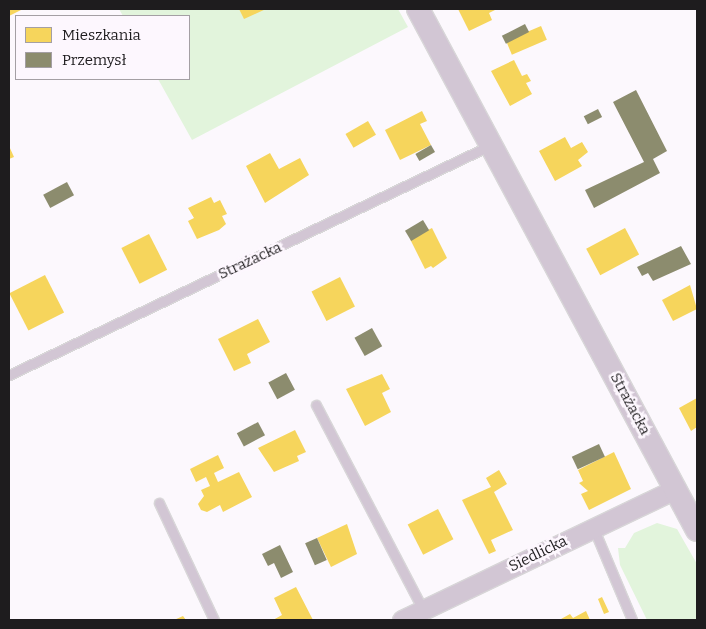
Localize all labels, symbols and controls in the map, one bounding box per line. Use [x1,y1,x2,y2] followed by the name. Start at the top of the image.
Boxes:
[15,15,190,80] legend
[62,26,141,44] text: Mieszkania
[62,51,126,69] text: Przemysł
[216,239,284,283] street label: Strażacka
[606,370,654,438] street label: Strażacka
[506,532,570,576] street label: Siedlicka

